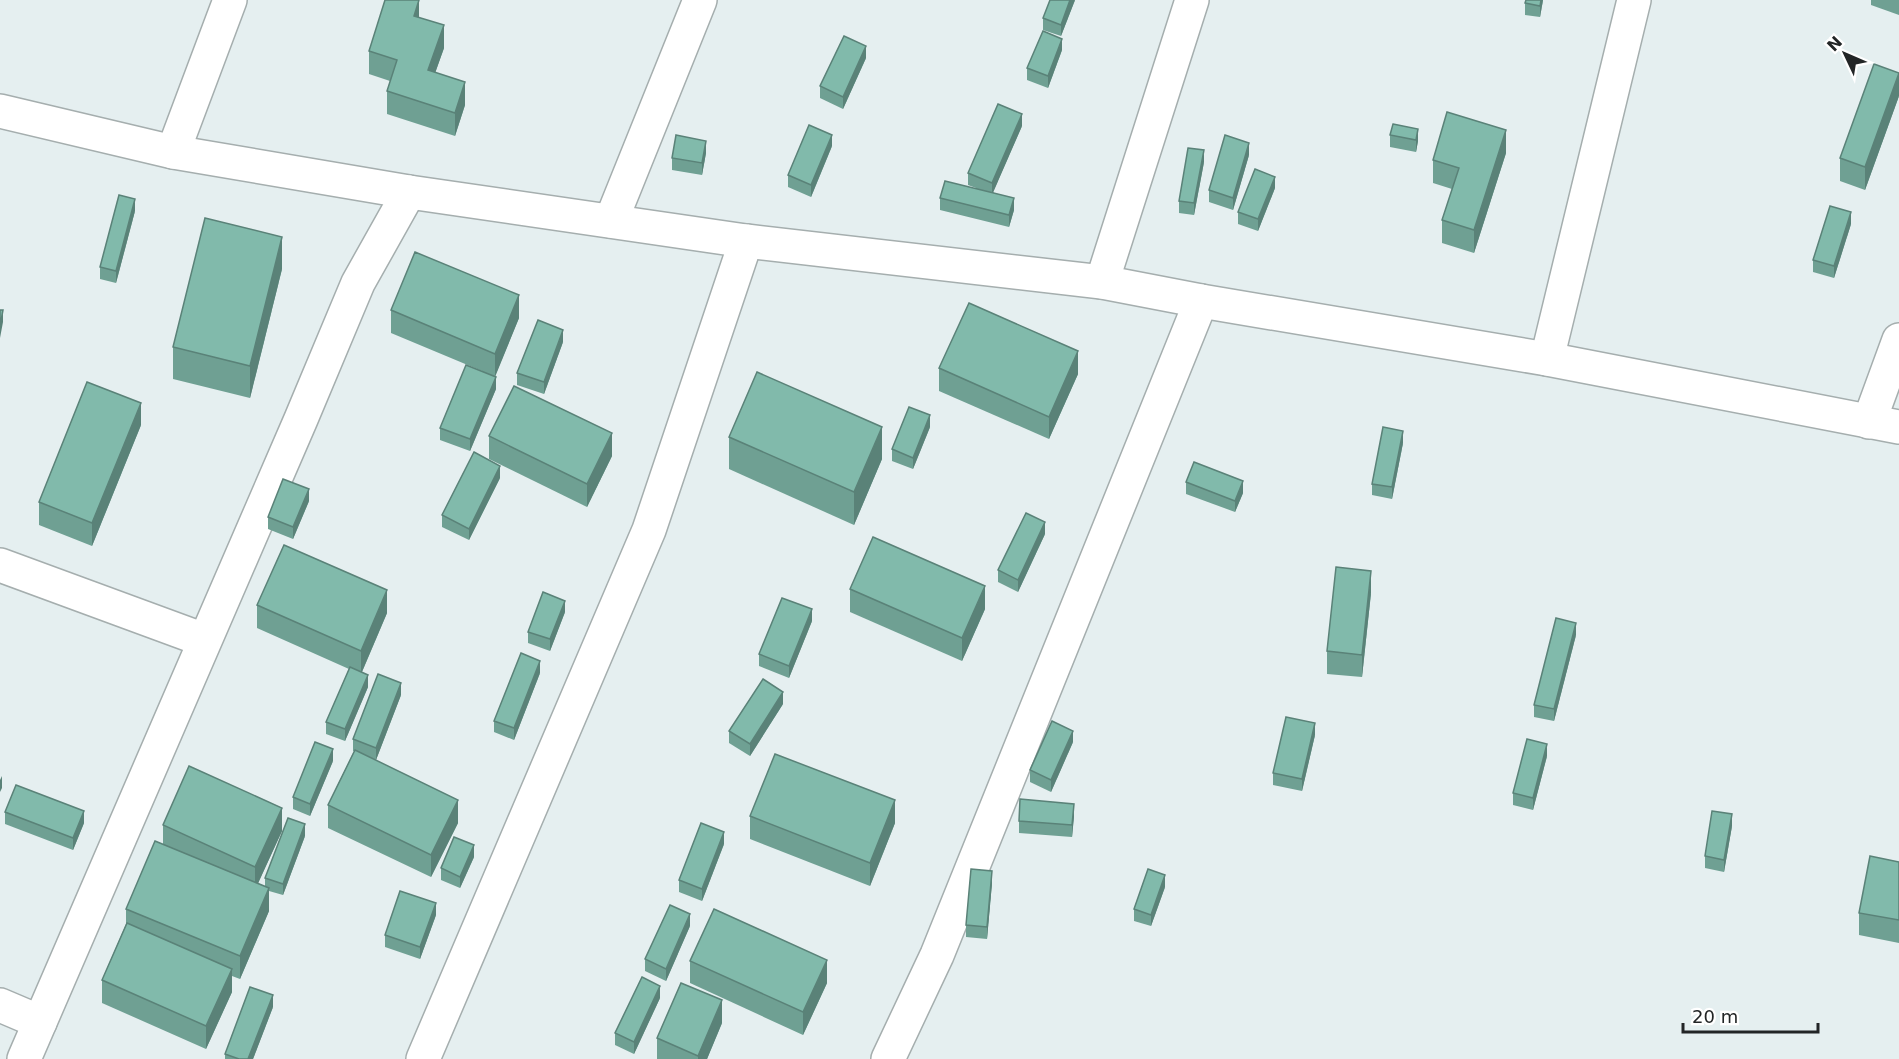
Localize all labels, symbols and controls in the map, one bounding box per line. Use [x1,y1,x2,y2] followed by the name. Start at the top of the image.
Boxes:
[1815,24,1875,84] north arrow
[1823,33,1846,55] text: N
[1683,996,1818,1034] scale bar
[1692,1006,1738,1027] text: 20 m

